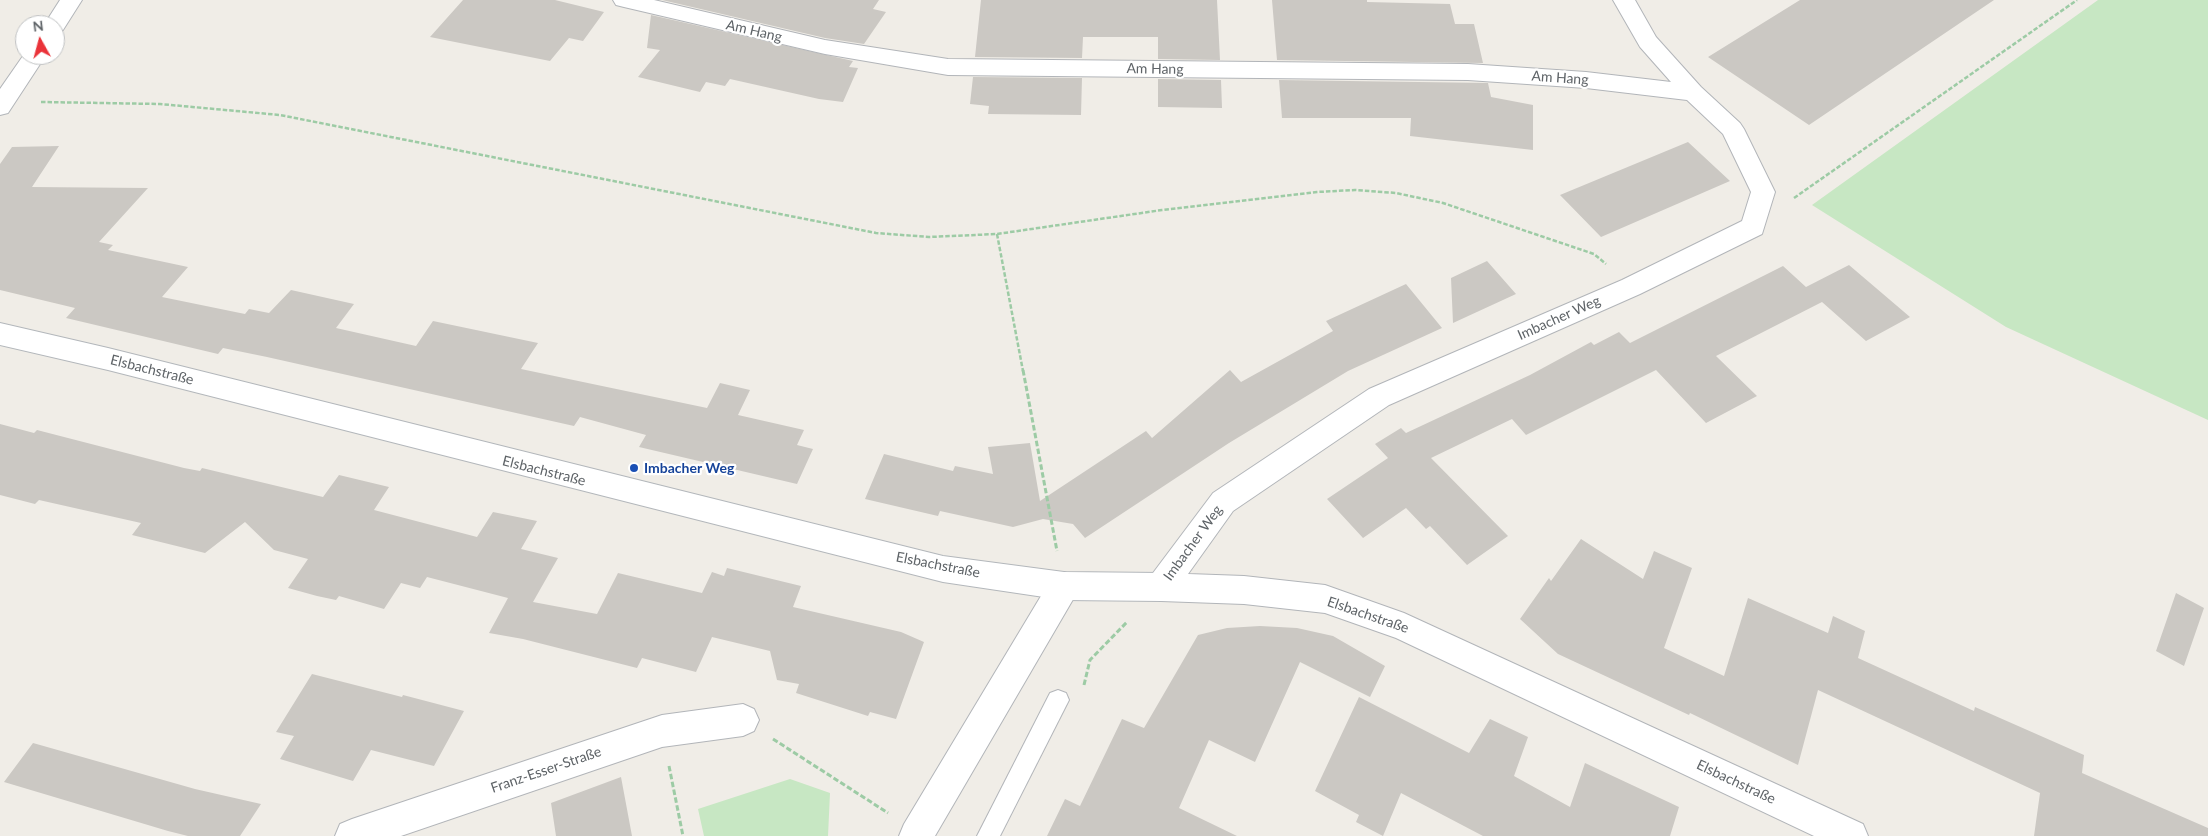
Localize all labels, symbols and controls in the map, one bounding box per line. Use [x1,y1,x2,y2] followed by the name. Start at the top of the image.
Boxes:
[15,15,65,65] north arrow
[724,16,784,46] street label: Am Hang
[32,17,45,35] text: N
[1126,60,1184,78] street label: Am Hang
[1531,68,1589,88] street label: Am Hang
[1515,292,1603,344] street label: Imbacher Weg
[109,352,195,388] street label: Elsbachstraße
[501,453,587,489] street label: Elsbachstraße
[644,460,734,476] place label: Imbacher Weg
[628,462,640,474] marker: Imbacher Weg
[1160,502,1226,584] street label: Imbacher Weg
[895,549,981,581] street label: Elsbachstraße
[1325,593,1411,637] street label: Elsbachstraße
[489,743,603,797] street label: Franz-Esser-Straße
[1694,756,1778,808] street label: Elsbachstraße

